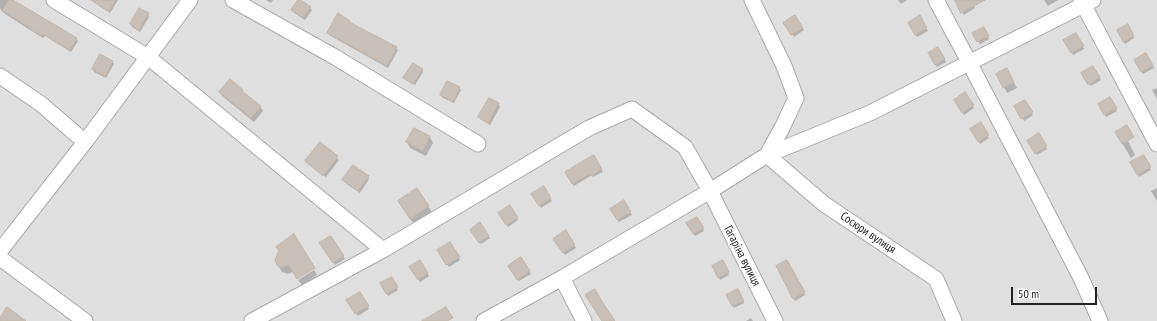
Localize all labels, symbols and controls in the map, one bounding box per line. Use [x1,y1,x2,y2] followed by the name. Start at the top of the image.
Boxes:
[837,209,899,257] street label: Сосюри вулиця
[721,223,763,289] street label: Гагаріна вулиця
[1013,279,1099,305] scale bar
[1018,286,1039,301] text: 50 m

